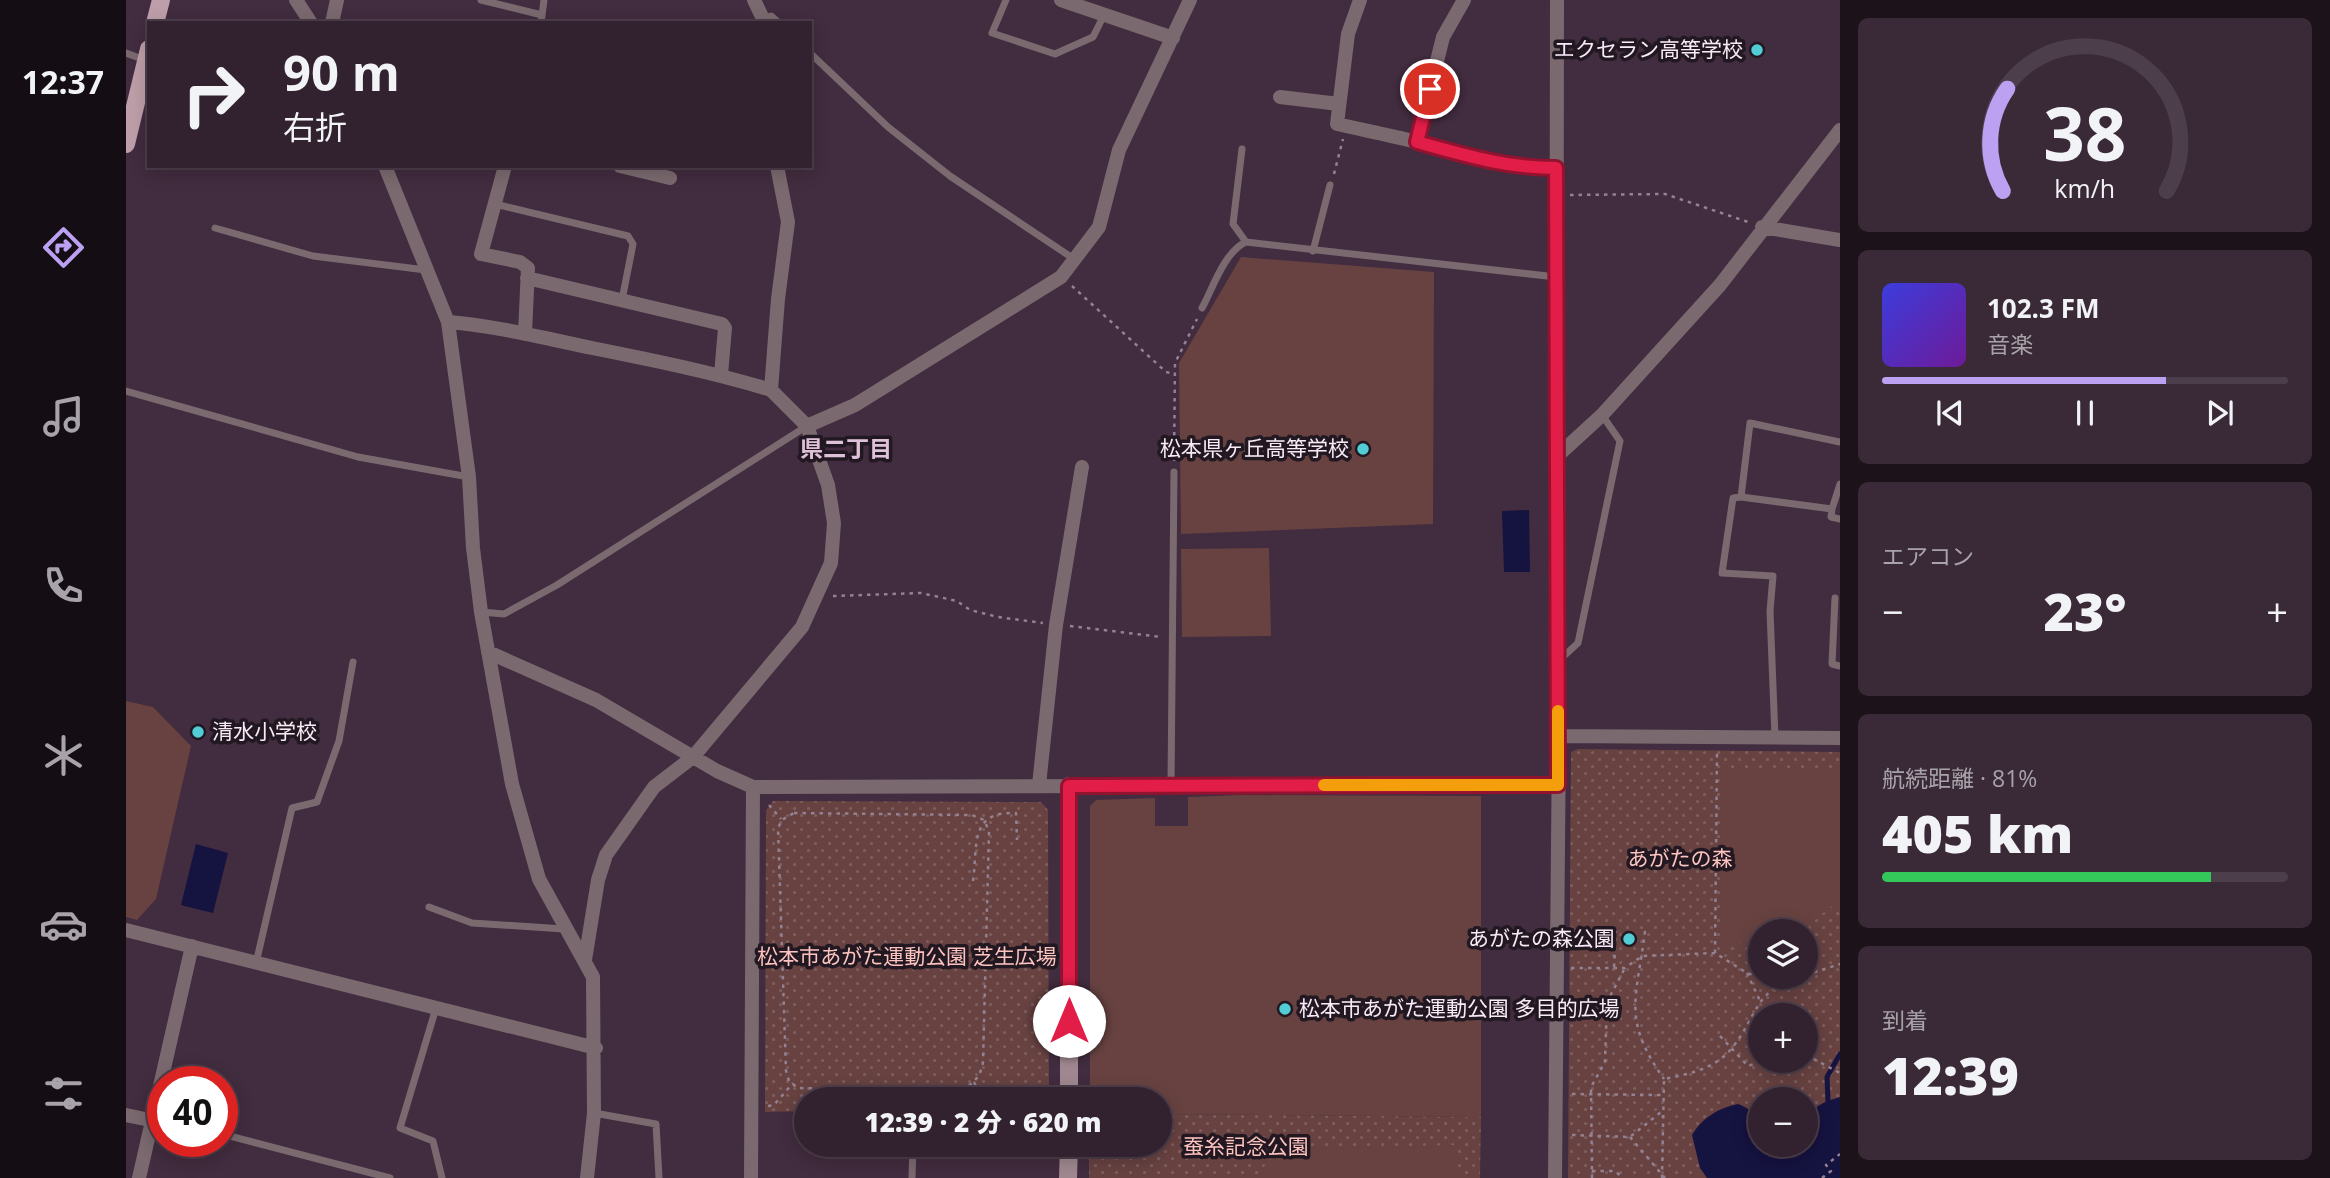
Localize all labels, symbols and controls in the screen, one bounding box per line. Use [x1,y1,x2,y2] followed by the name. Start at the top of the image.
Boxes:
[1554,35,1743,63] place label: エクセラン高等学校
[283,39,400,105] text: 90 m
[1749,42,1765,58] marker: エクセラン高等学校
[168,49,259,140] icon: right
[1400,59,1460,119] pin
[22,60,104,103] text: 12:37
[1411,70,1449,108] icon: arrive
[2043,83,2127,182] text: 38
[283,105,347,148] text: 右折
[2055,171,2115,205] text: km/h
[39,223,88,272] icon: directions
[1987,290,2099,326] text: 102.3 FM
[1987,328,2033,360] text: 音楽
[39,392,88,441] icon: music
[1931,394,1969,432] icon: previous
[2066,394,2104,432] icon: pause
[2201,394,2239,432] icon: next
[800,432,892,464] district label: 県二丁目
[1160,434,1349,462] place label: 松本県ヶ丘高等学校
[1355,441,1371,457] marker: 松本県ヶ丘高等学校
[1882,540,1974,572] text: エアコン
[39,561,88,610] icon: phone
[2044,575,2126,646] text: 23°
[1882,585,1904,637] text: −
[2266,585,2288,637] text: +
[212,717,317,745] place label: 清水小学校
[190,724,206,740] marker: 清水小学校
[39,731,88,780] icon: climate
[1882,762,2037,794] text: 航続距離 · 81%
[1882,797,2073,868] text: 405 km
[1628,844,1733,872] park label: あがたの森
[39,900,88,949] icon: car
[1748,919,1818,1157] map controls
[1748,919,1818,989] button: layers
[1468,924,1615,952] place label: あがたの森公園
[1621,931,1637,947] marker: あがたの森公園
[757,942,1057,970] park label: 松本市あがた運動公園 芝生広場
[1032,984,1106,1058] position arrow
[1299,994,1619,1022] place label: 松本市あがた運動公園 多目的広場
[1277,1001,1293,1017] marker: 松本市あがた運動公園 多目的広場
[1748,1003,1818,1073] button: +
[1882,1004,1928,1036] text: 到着
[1882,1039,2019,1110] text: 12:39
[147,1066,238,1157] speed limit sign: 40
[39,1069,88,1118] icon: filters
[1748,1087,1818,1157] button: −
[865,1104,1101,1140] text: 12:39 · 2 分 · 620 m
[1183,1132,1309,1160] park label: 蚕糸記念公園

